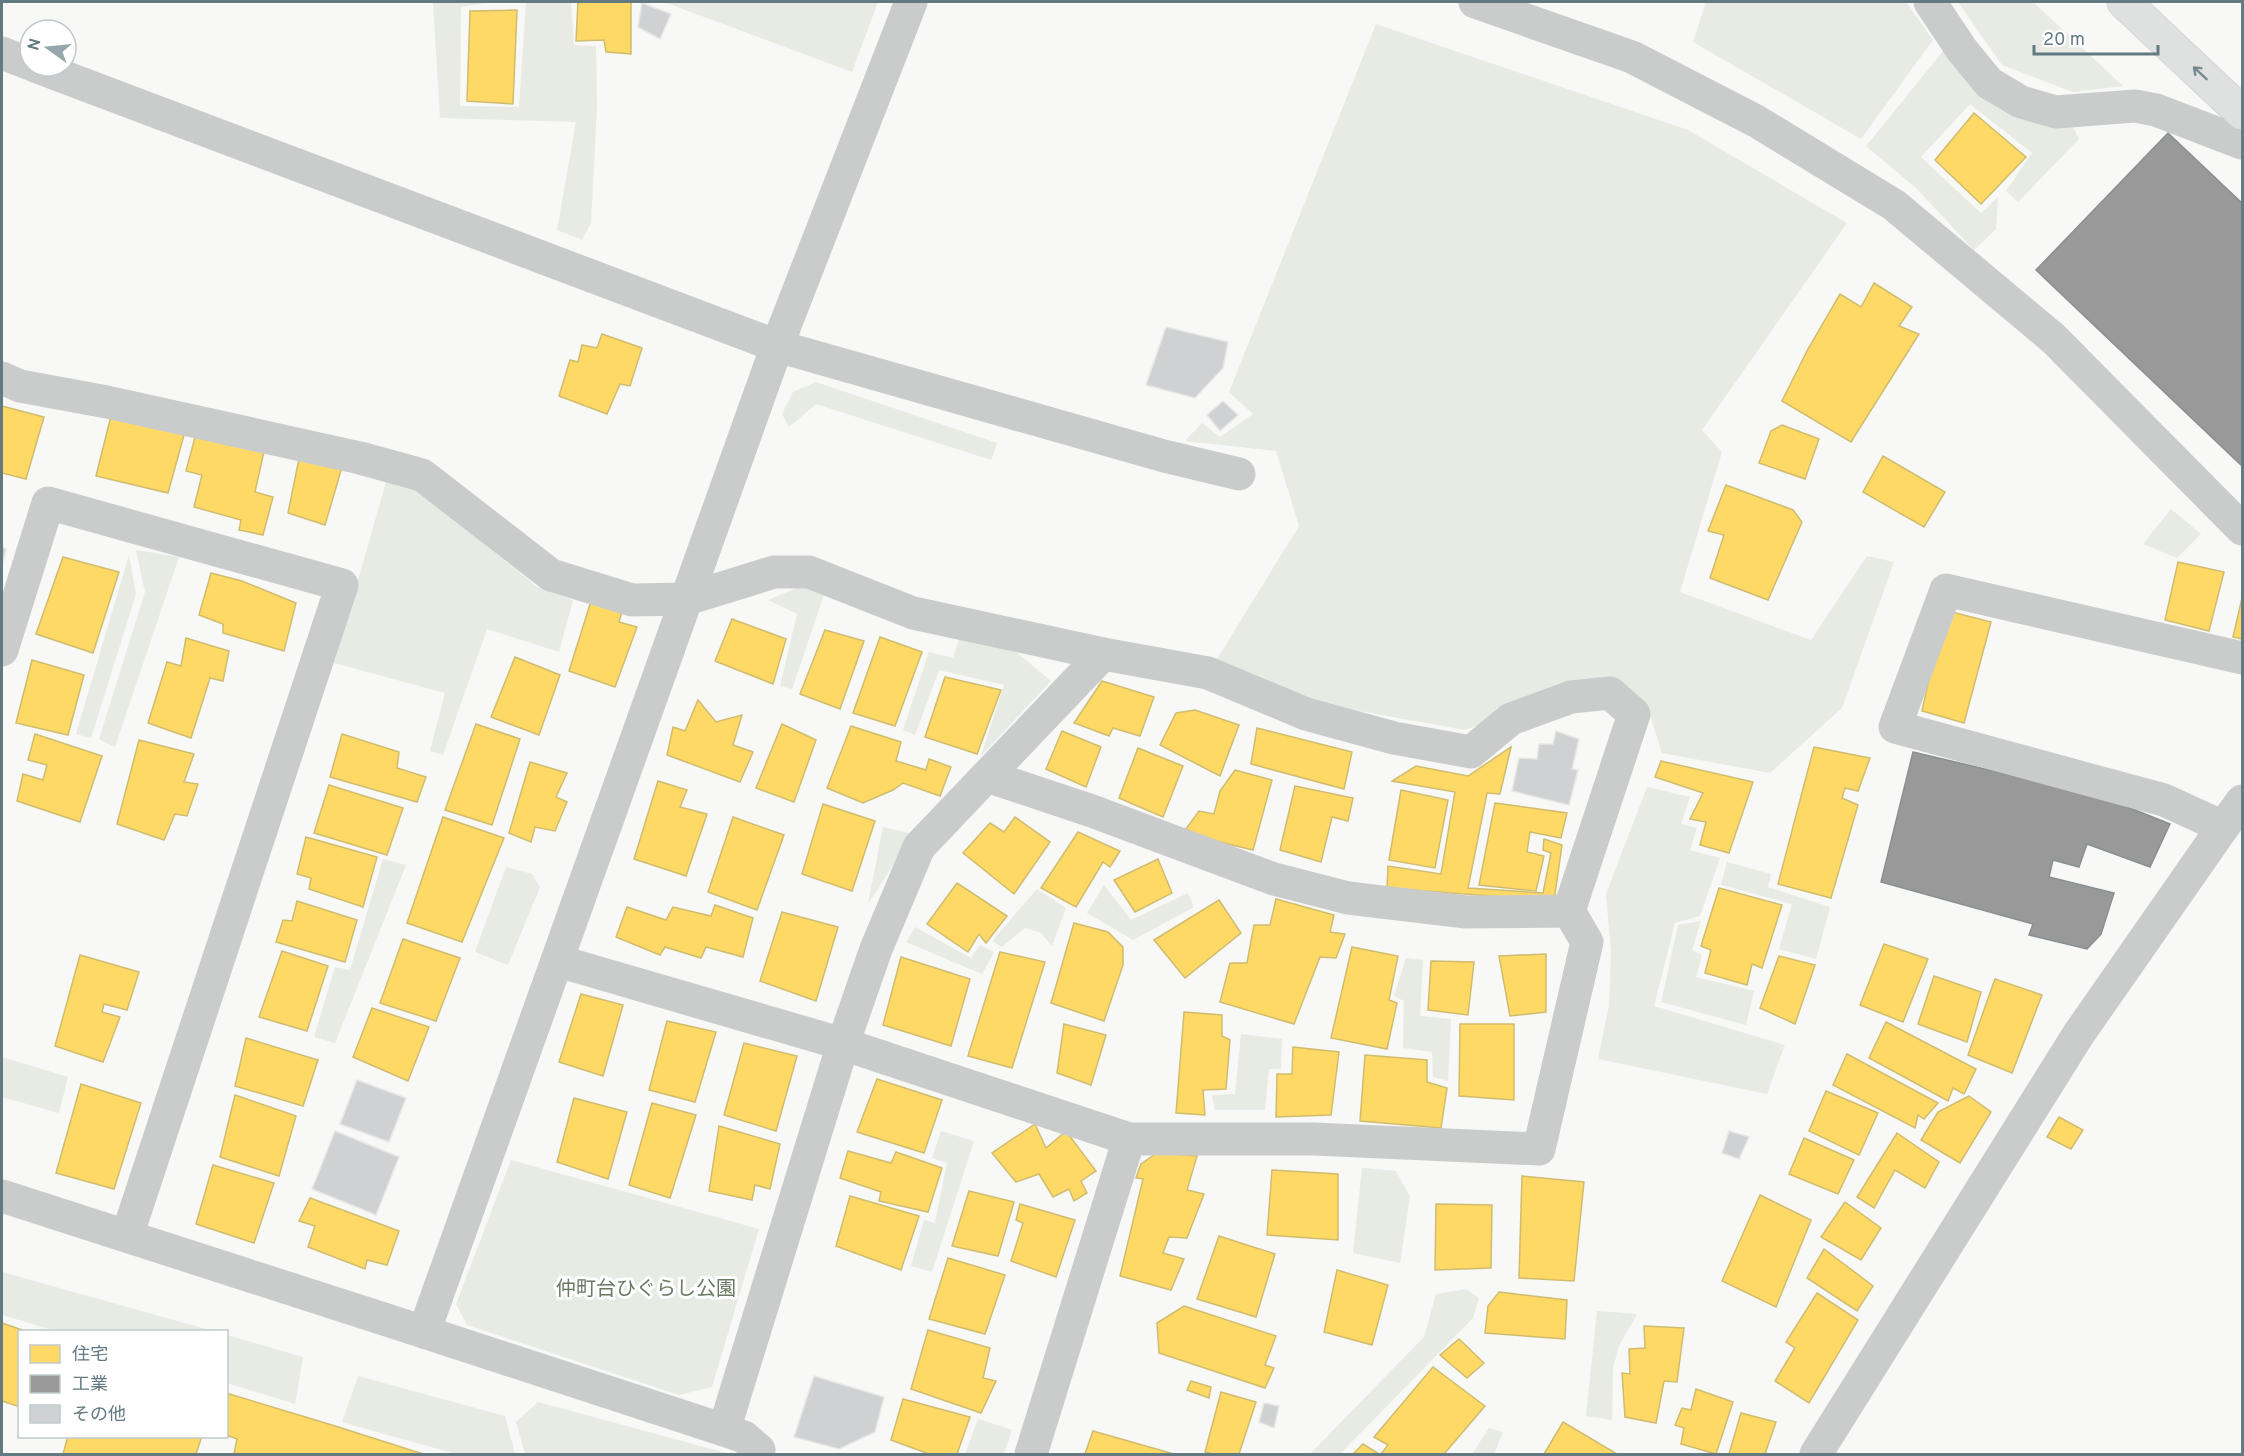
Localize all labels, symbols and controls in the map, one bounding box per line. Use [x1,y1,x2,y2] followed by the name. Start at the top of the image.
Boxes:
[18,18,78,78] north arrow
[2034,18,2158,56] scale bar
[2043,29,2085,52] text: 20 m
[24,36,47,53] text: N
[2193,66,2208,80] one-way arrow
[556,1277,736,1303] park label: 仲町台ひぐらし公園
[18,1330,228,1438] legend
[72,1344,108,1367] text: 住宅
[72,1374,108,1397] text: 工業
[72,1404,126,1427] text: その他

